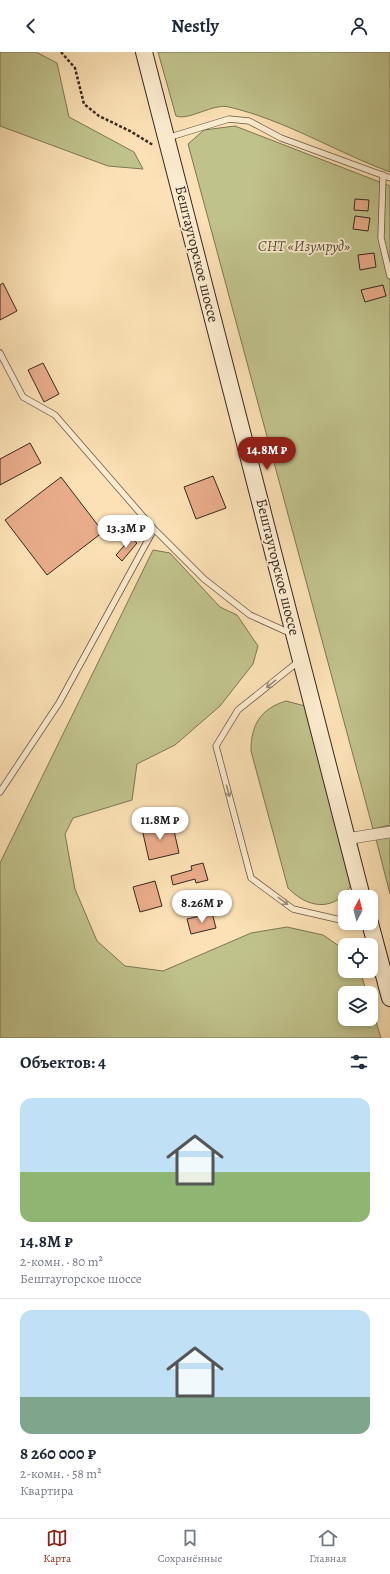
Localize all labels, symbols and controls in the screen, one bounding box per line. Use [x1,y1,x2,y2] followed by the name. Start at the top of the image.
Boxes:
[171,14,219,38] text: Nestly
[20,15,42,37] icon: back
[348,15,370,37] icon: person
[170,183,224,325] street label: Бештаугорское шоссе
[258,236,350,256] park label: СНТ «Изумруд»
[230,437,304,471] pin: 14.8M ₽
[247,441,287,458] text: 14.8M ₽
[251,496,305,638] street label: Бештаугорское шоссе
[89,515,163,549] pin: 13.3M ₽
[106,519,146,536] text: 13.3M ₽
[265,679,276,688] one-way arrow
[225,784,232,797] one-way arrow
[123,807,197,841] pin: 11.8M ₽
[141,811,179,828] text: 11.8M ₽
[165,890,239,924] pin: 8.26M ₽
[338,890,378,930] north arrow
[338,890,378,1026] map controls
[181,894,223,911] text: 8.26M ₽
[277,897,288,906] one-way arrow
[338,938,378,978] button: locate
[338,986,378,1026] button: layers
[20,1051,106,1074] text: Объектов: 4
[348,1051,370,1073] icon: filters
[159,1124,231,1196] icon: home
[20,1230,73,1253] text: 14.8M ₽
[20,1253,103,1270] text: 2-комн. · 80 m²
[20,1270,142,1287] text: Бештаугорское шоссе
[159,1336,231,1408] icon: home
[20,1442,96,1465] text: 8 260 000 ₽
[20,1465,101,1482] text: 2-комн. · 58 m²
[20,1482,74,1499] text: Квартира
[43,1527,71,1566] tab: Карта
[158,1527,223,1566] tab: Сохранённые
[309,1527,347,1566] tab: Главная

